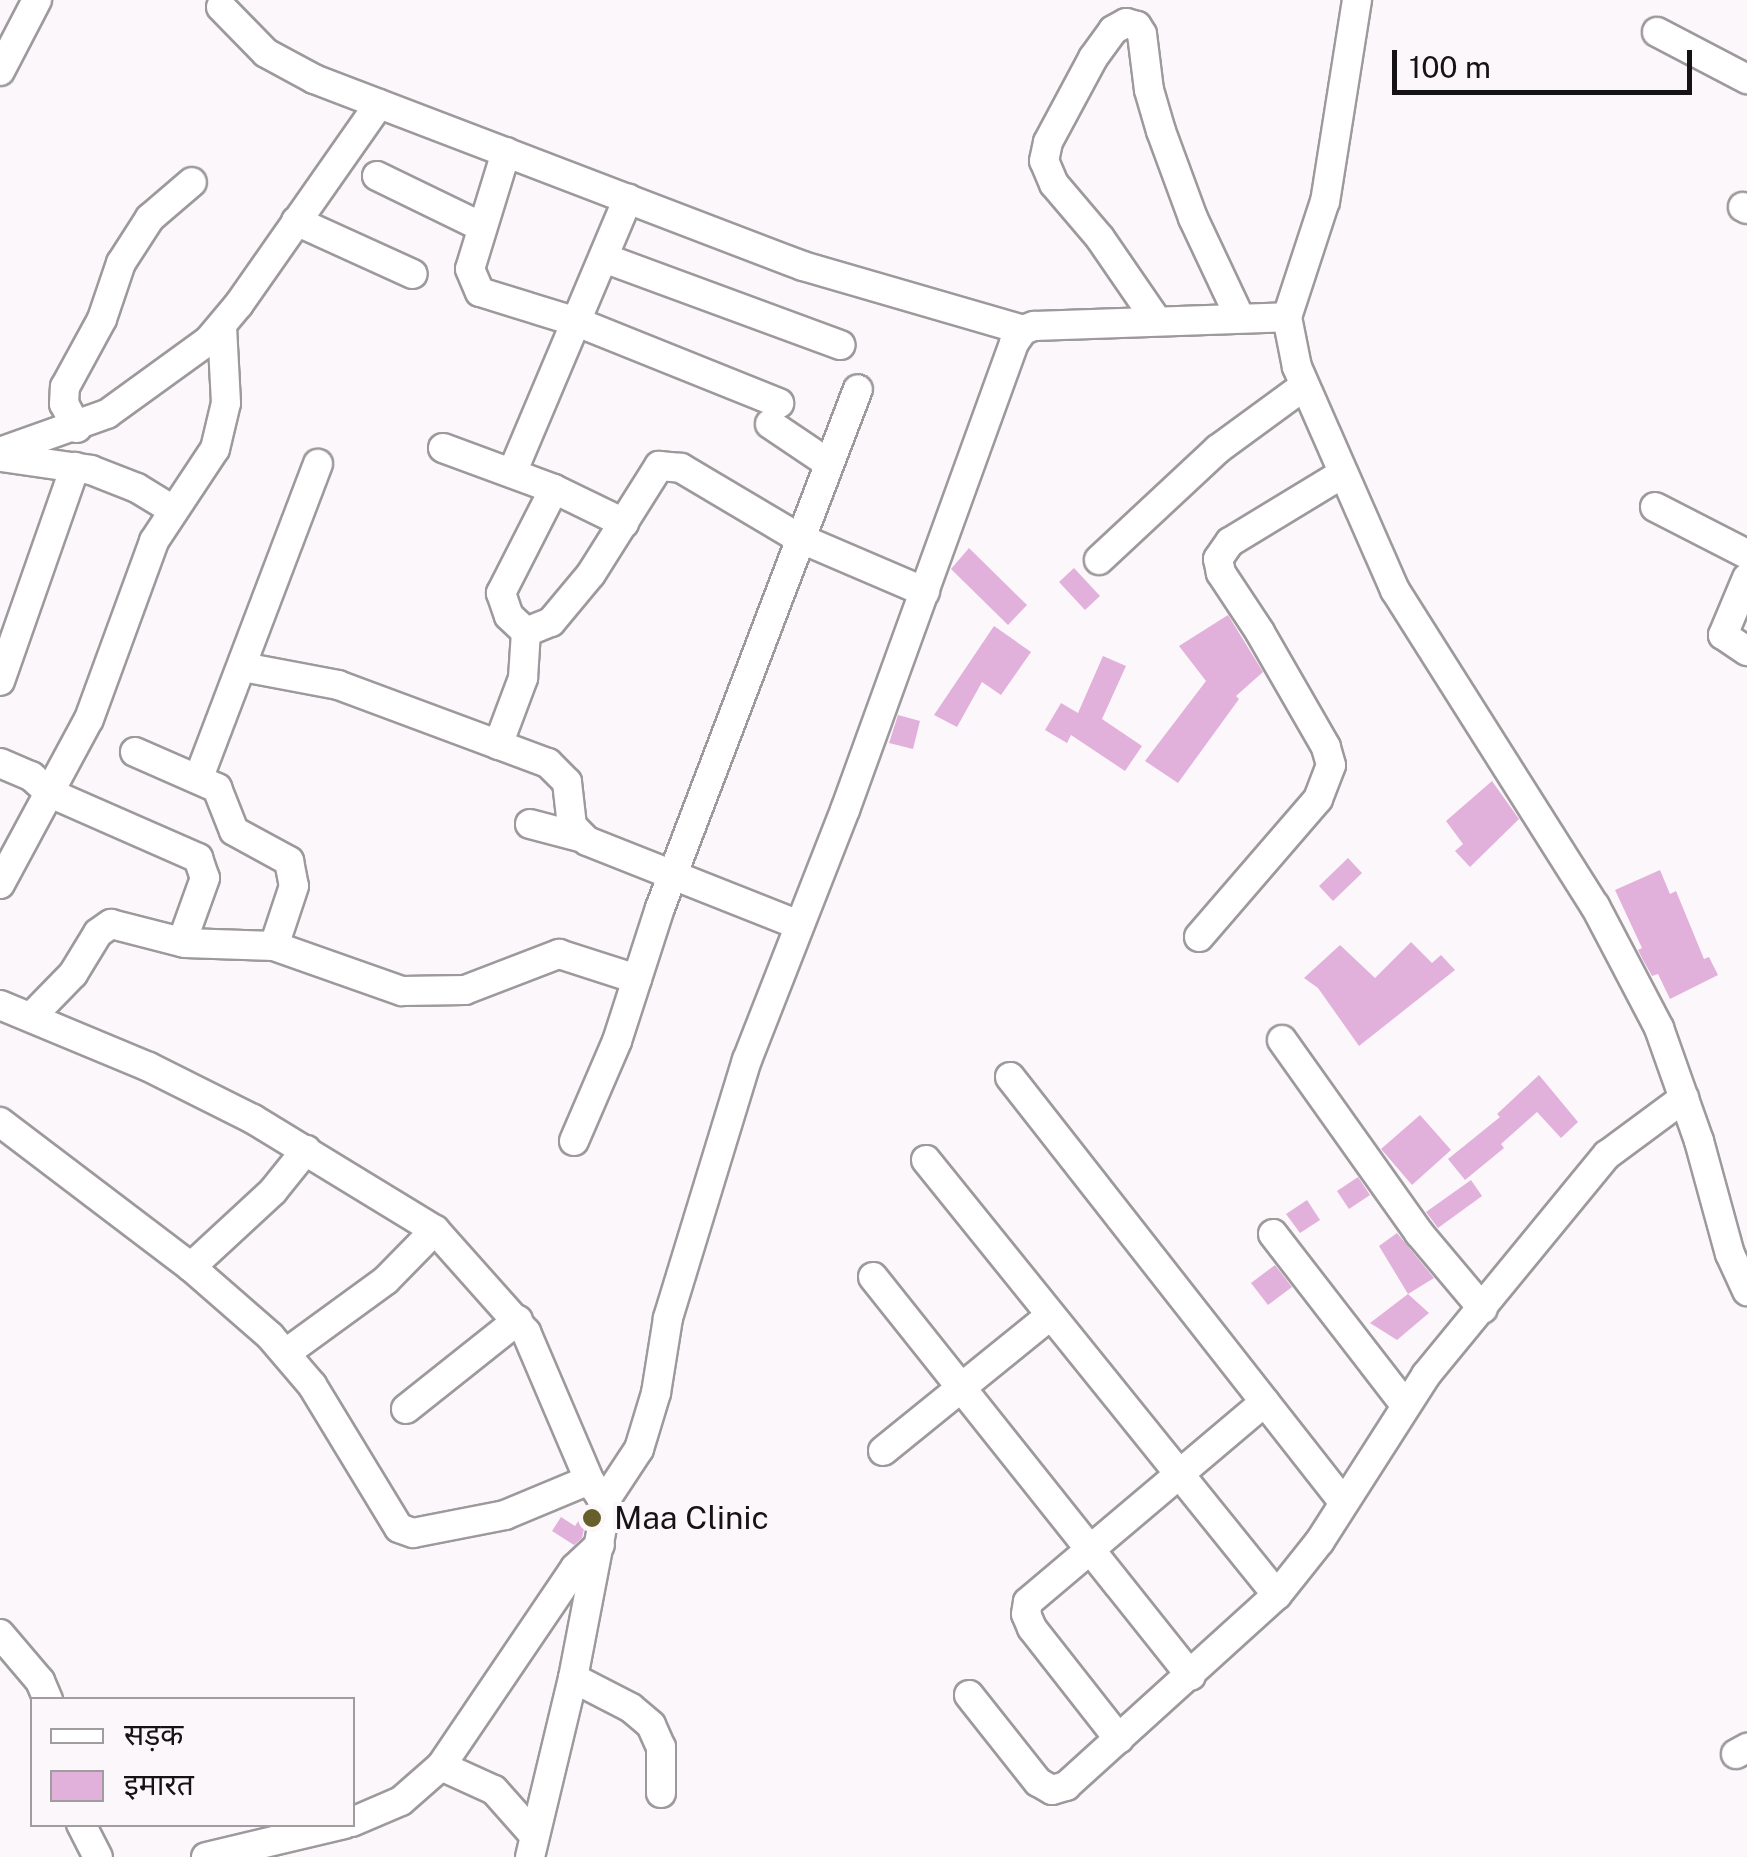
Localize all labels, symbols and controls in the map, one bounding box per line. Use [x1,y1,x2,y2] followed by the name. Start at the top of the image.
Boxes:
[1397,30,1697,92] scale bar
[1409,49,1491,85] text: 100 m
[614,1499,769,1537] place label: Maa Clinic
[579,1505,605,1531] marker: Maa Clinic
[30,1697,355,1827] legend
[124,1716,183,1752] text: सड़क
[124,1766,194,1802] text: इमारत

